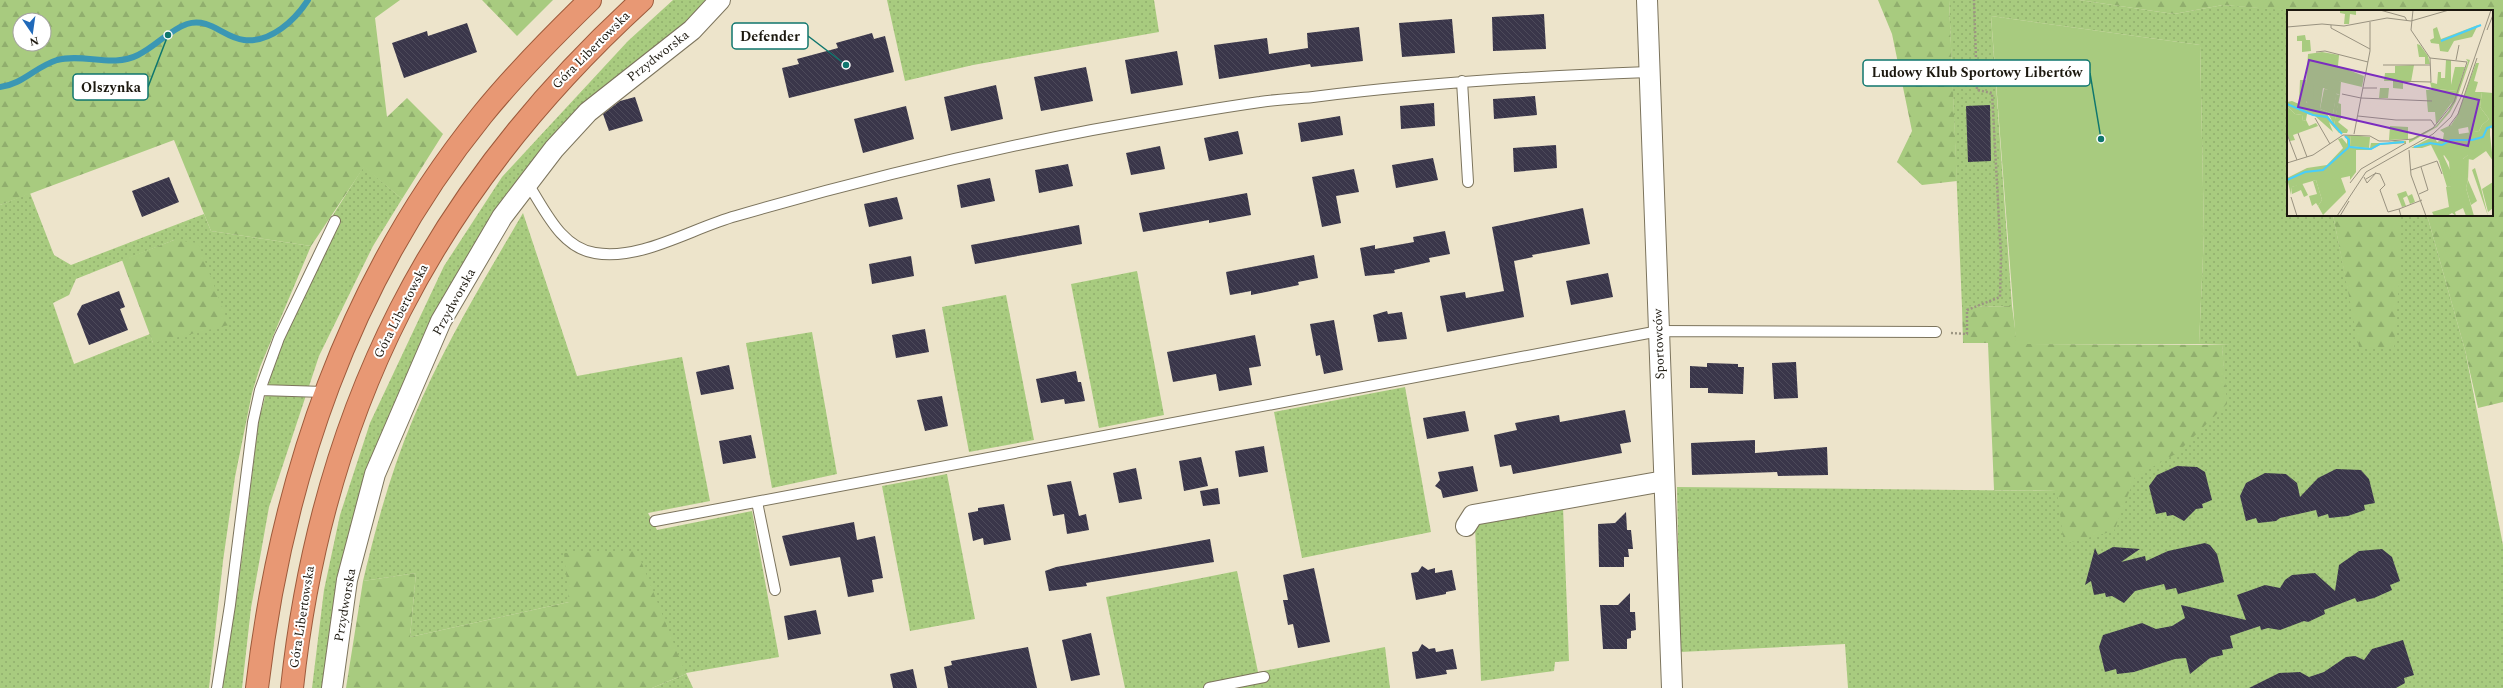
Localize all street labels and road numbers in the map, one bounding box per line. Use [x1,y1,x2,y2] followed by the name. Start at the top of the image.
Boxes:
[547,6,635,94] street label: Góra Libertowska
[623,25,694,87] street label: Przydworska
[369,260,434,362] street label: Góra Libertowska
[427,264,481,339] street label: Przydworska
[1648,307,1670,380] street label: Sportowców
[284,564,320,670] street label: Góra Libertowska
[329,566,361,643] street label: Przydworska

